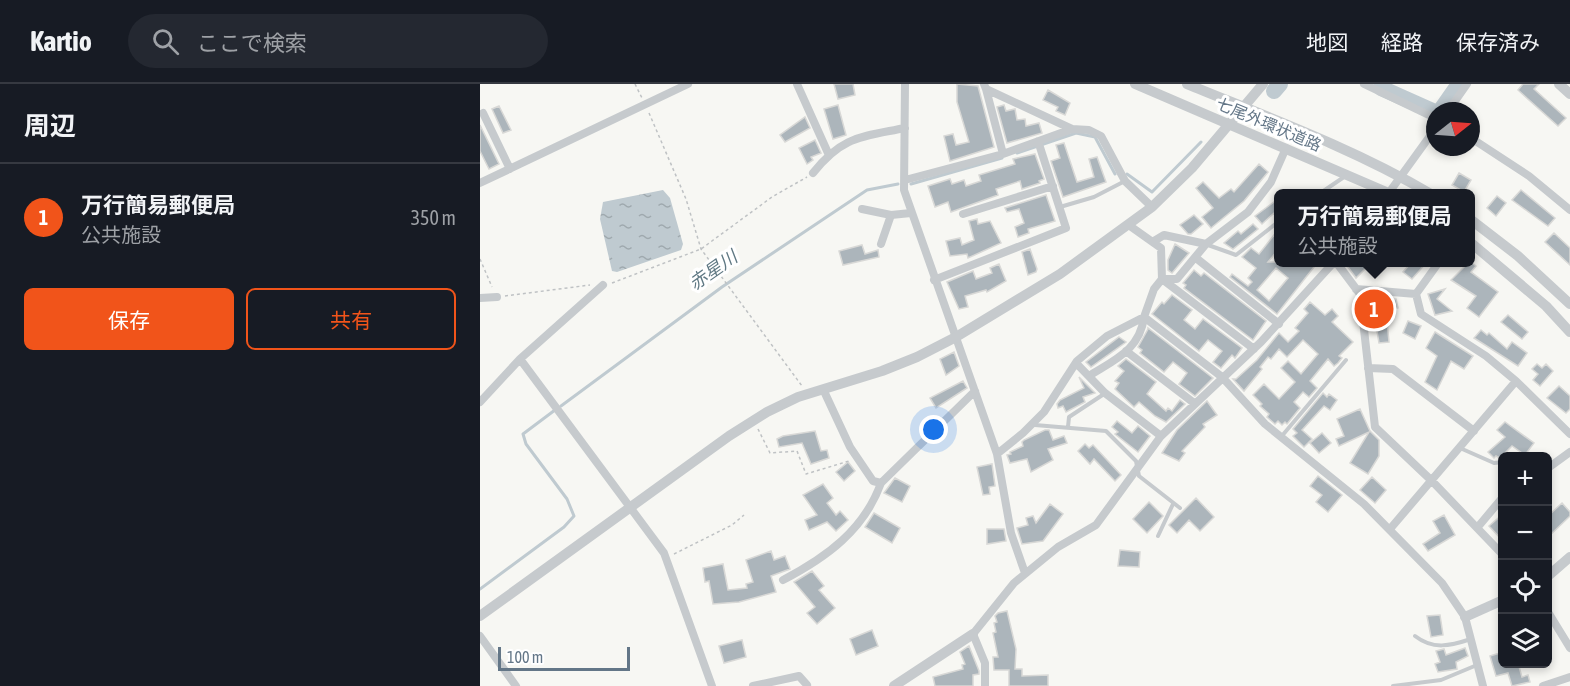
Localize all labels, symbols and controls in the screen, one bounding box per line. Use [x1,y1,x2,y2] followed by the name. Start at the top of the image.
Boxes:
[128,14,548,68] search box
[30,25,92,57] text: Kartio
[149,25,182,58] icon: search
[197,30,307,56] text: ここで検索
[1306,30,1348,54] text: 地図
[1381,30,1423,54] text: 経路
[1456,30,1540,54] text: 保存済み
[1214,94,1324,154] street label: 七尾外環状道路
[1426,102,1480,156] north arrow
[24,111,76,141] text: 周辺
[1274,189,1475,267] popup
[81,192,235,218] text: 万行簡易郵便局
[1297,203,1452,229] text: 万行簡易郵便局
[39,206,48,229] text: 1
[411,206,456,229] text: 350 m
[81,223,161,246] text: 公共施設
[1297,234,1377,257] text: 公共施設
[685,245,743,294] water label: 赤星川
[1354,286,1394,332] pin: 1
[24,288,234,350] button: 保存
[246,288,456,350] button: 共有
[919,415,948,444] your location
[1498,452,1552,668] map controls
[1498,452,1552,506] button: +
[1498,506,1552,560] button: −
[1498,560,1552,614] button: locate
[1498,614,1552,668] button: layers
[498,644,630,672] scale bar
[507,648,543,666] text: 100 m

